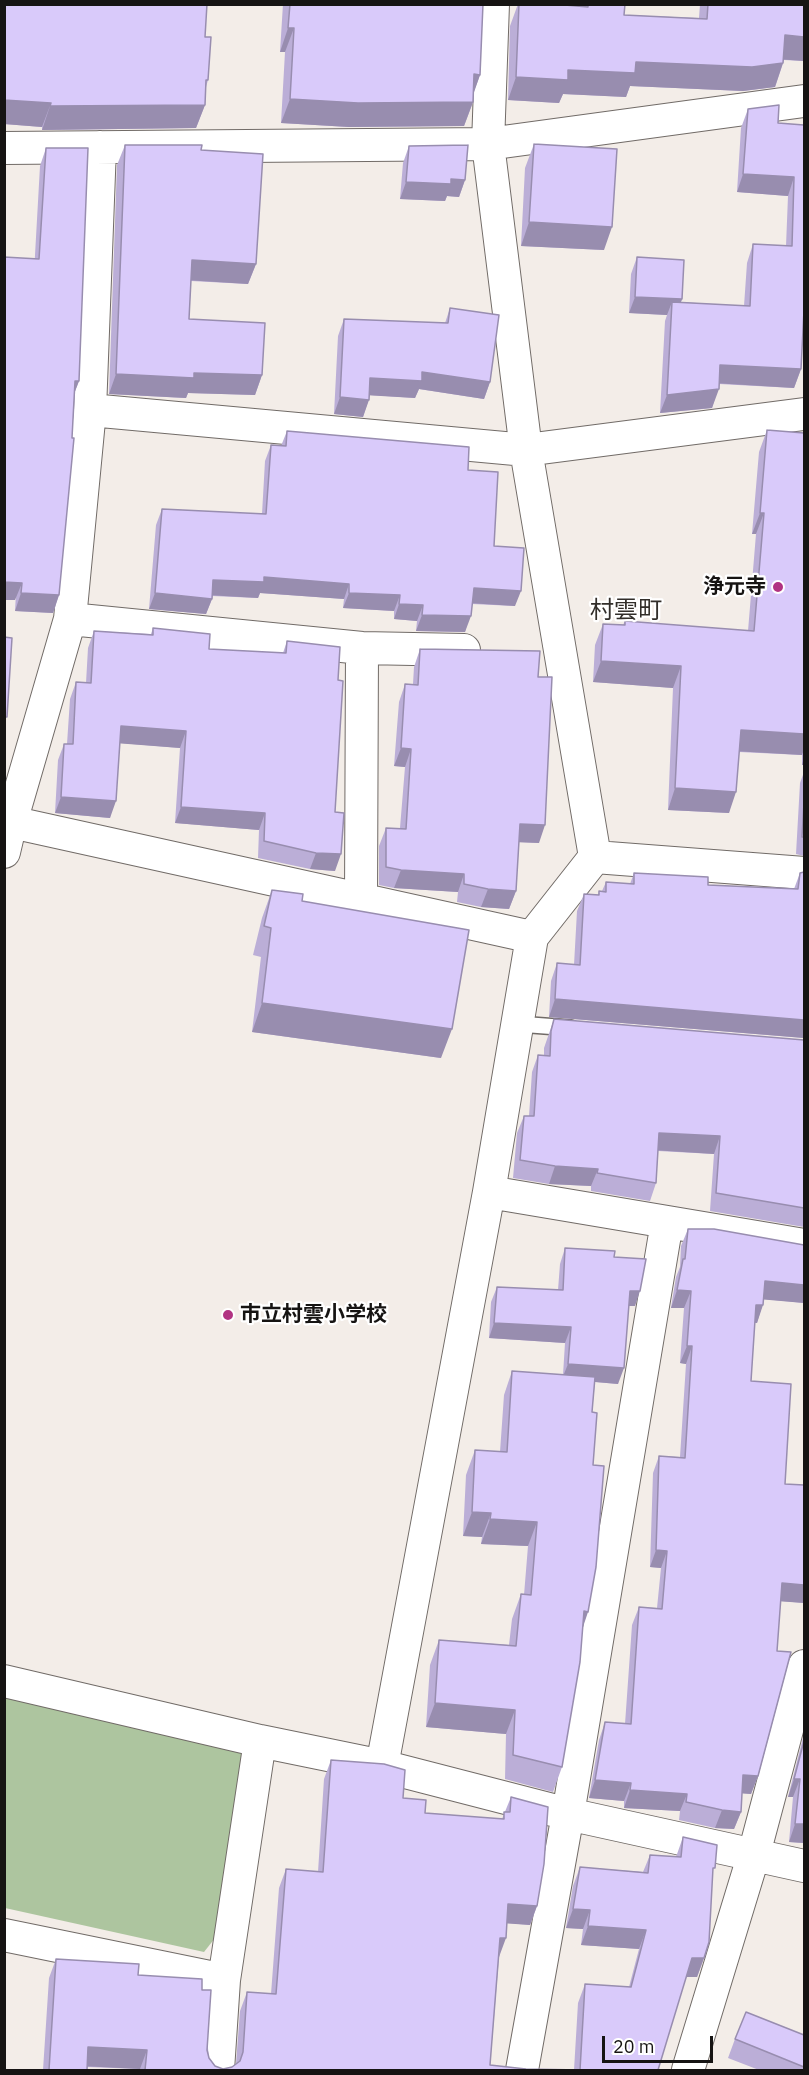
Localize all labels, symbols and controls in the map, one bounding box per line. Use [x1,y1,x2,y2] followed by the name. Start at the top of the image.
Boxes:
[703,574,766,600] place label: 浄元寺
[771,580,785,594] marker: 浄元寺
[590,597,662,625] district label: 村雲町
[240,1302,387,1328] place label: 市立村雲小学校
[221,1308,235,1322] marker: 市立村雲小学校
[605,2024,716,2062] scale bar
[613,2035,655,2058] text: 20 m

